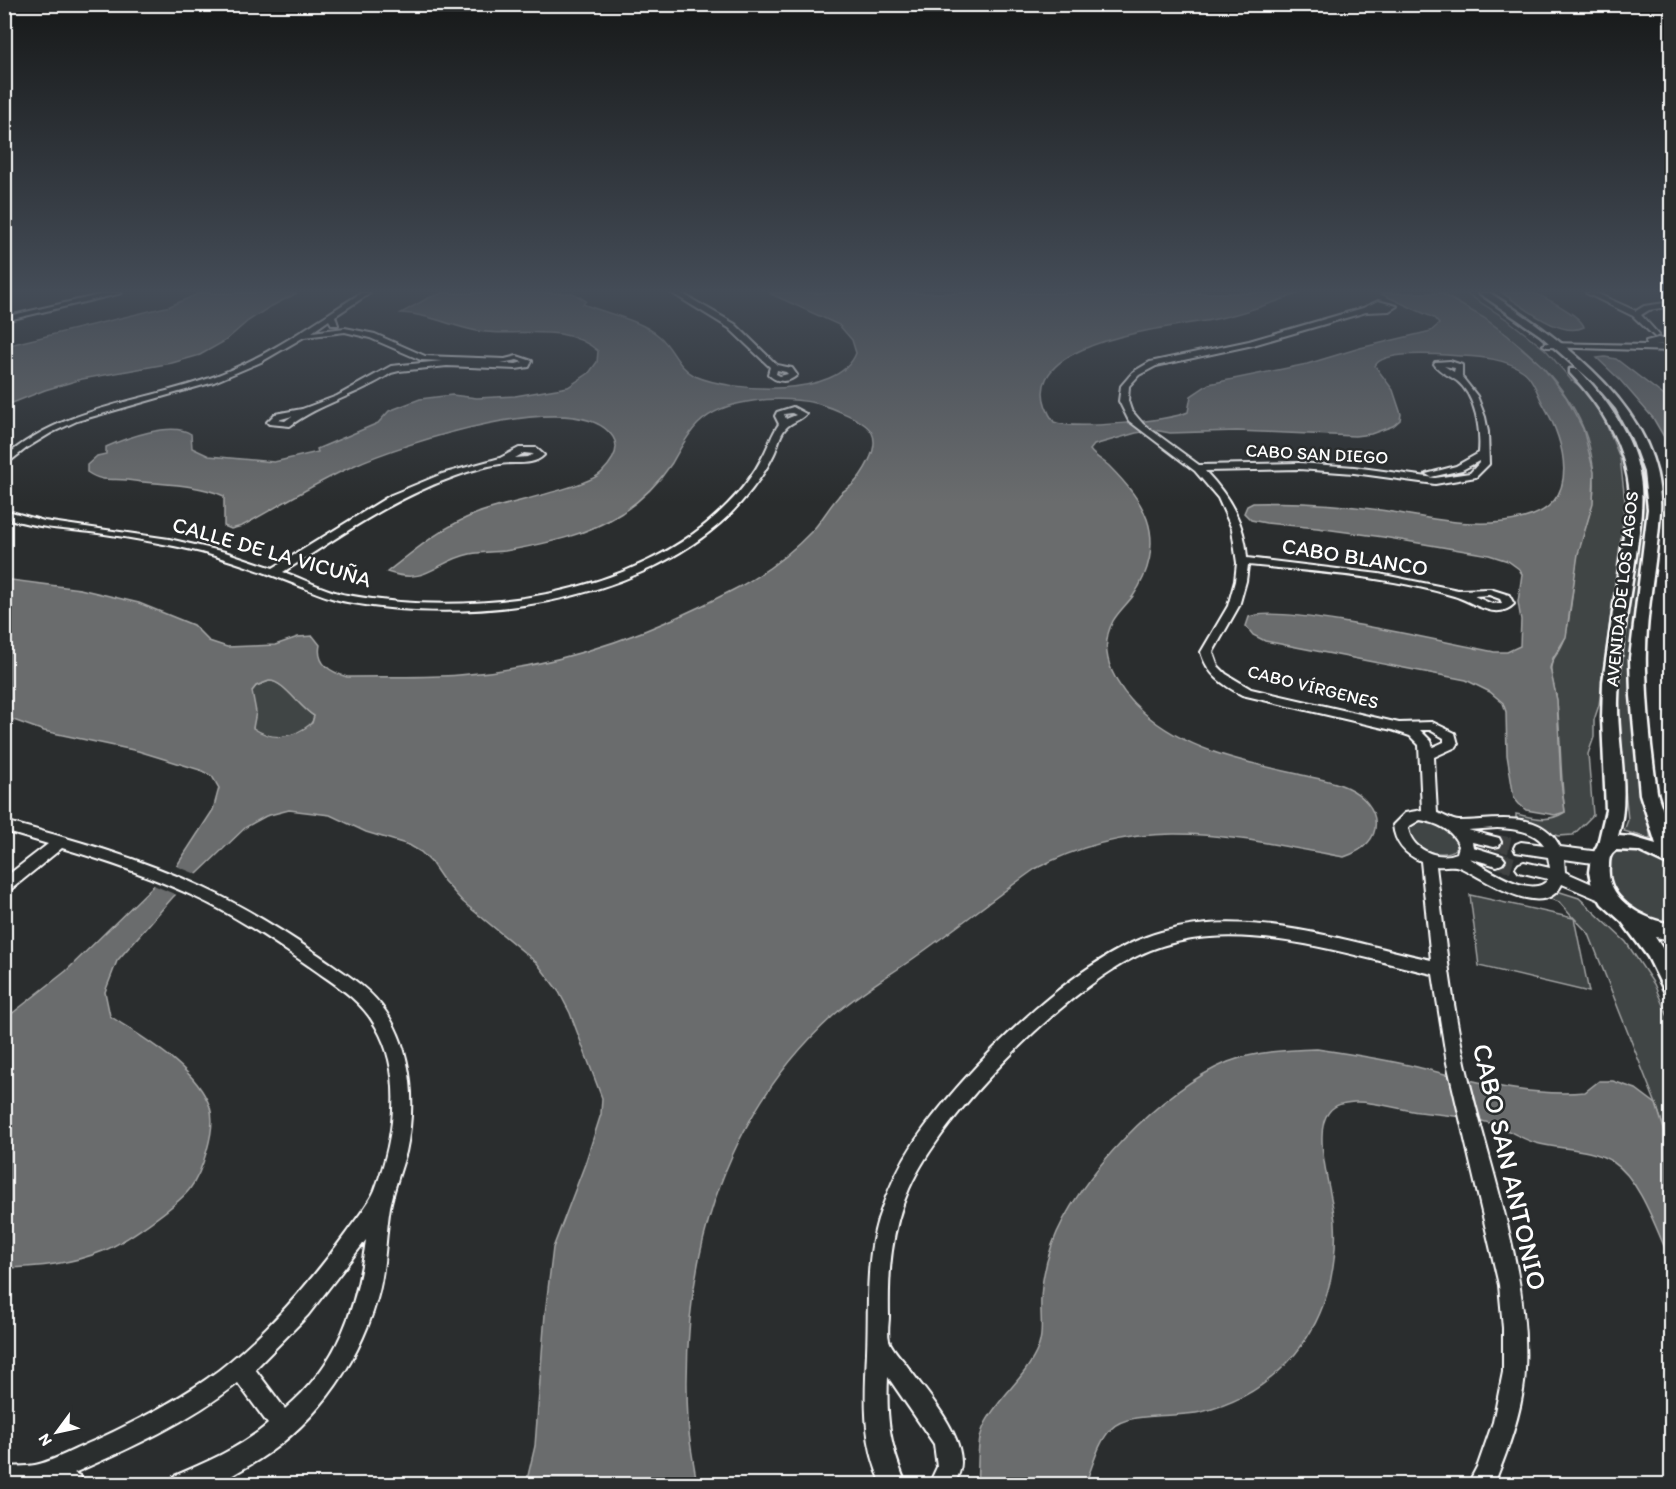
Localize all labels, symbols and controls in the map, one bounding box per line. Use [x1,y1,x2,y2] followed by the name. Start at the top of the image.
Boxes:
[1245,439,1389,469] street label: CABO SAN DIEGO
[1601,490,1643,688] street label: AVENIDA DE LOS LAGOS
[169,511,375,593] street label: CALLE DE LA VICUÑA
[1280,532,1430,582] street label: CABO BLANCO
[1245,660,1381,714] street label: CABO VÍRGENES
[1466,1040,1554,1294] street label: CABO SAN ANTONIO
[27,1402,87,1462] north arrow
[34,1430,56,1450] text: N

